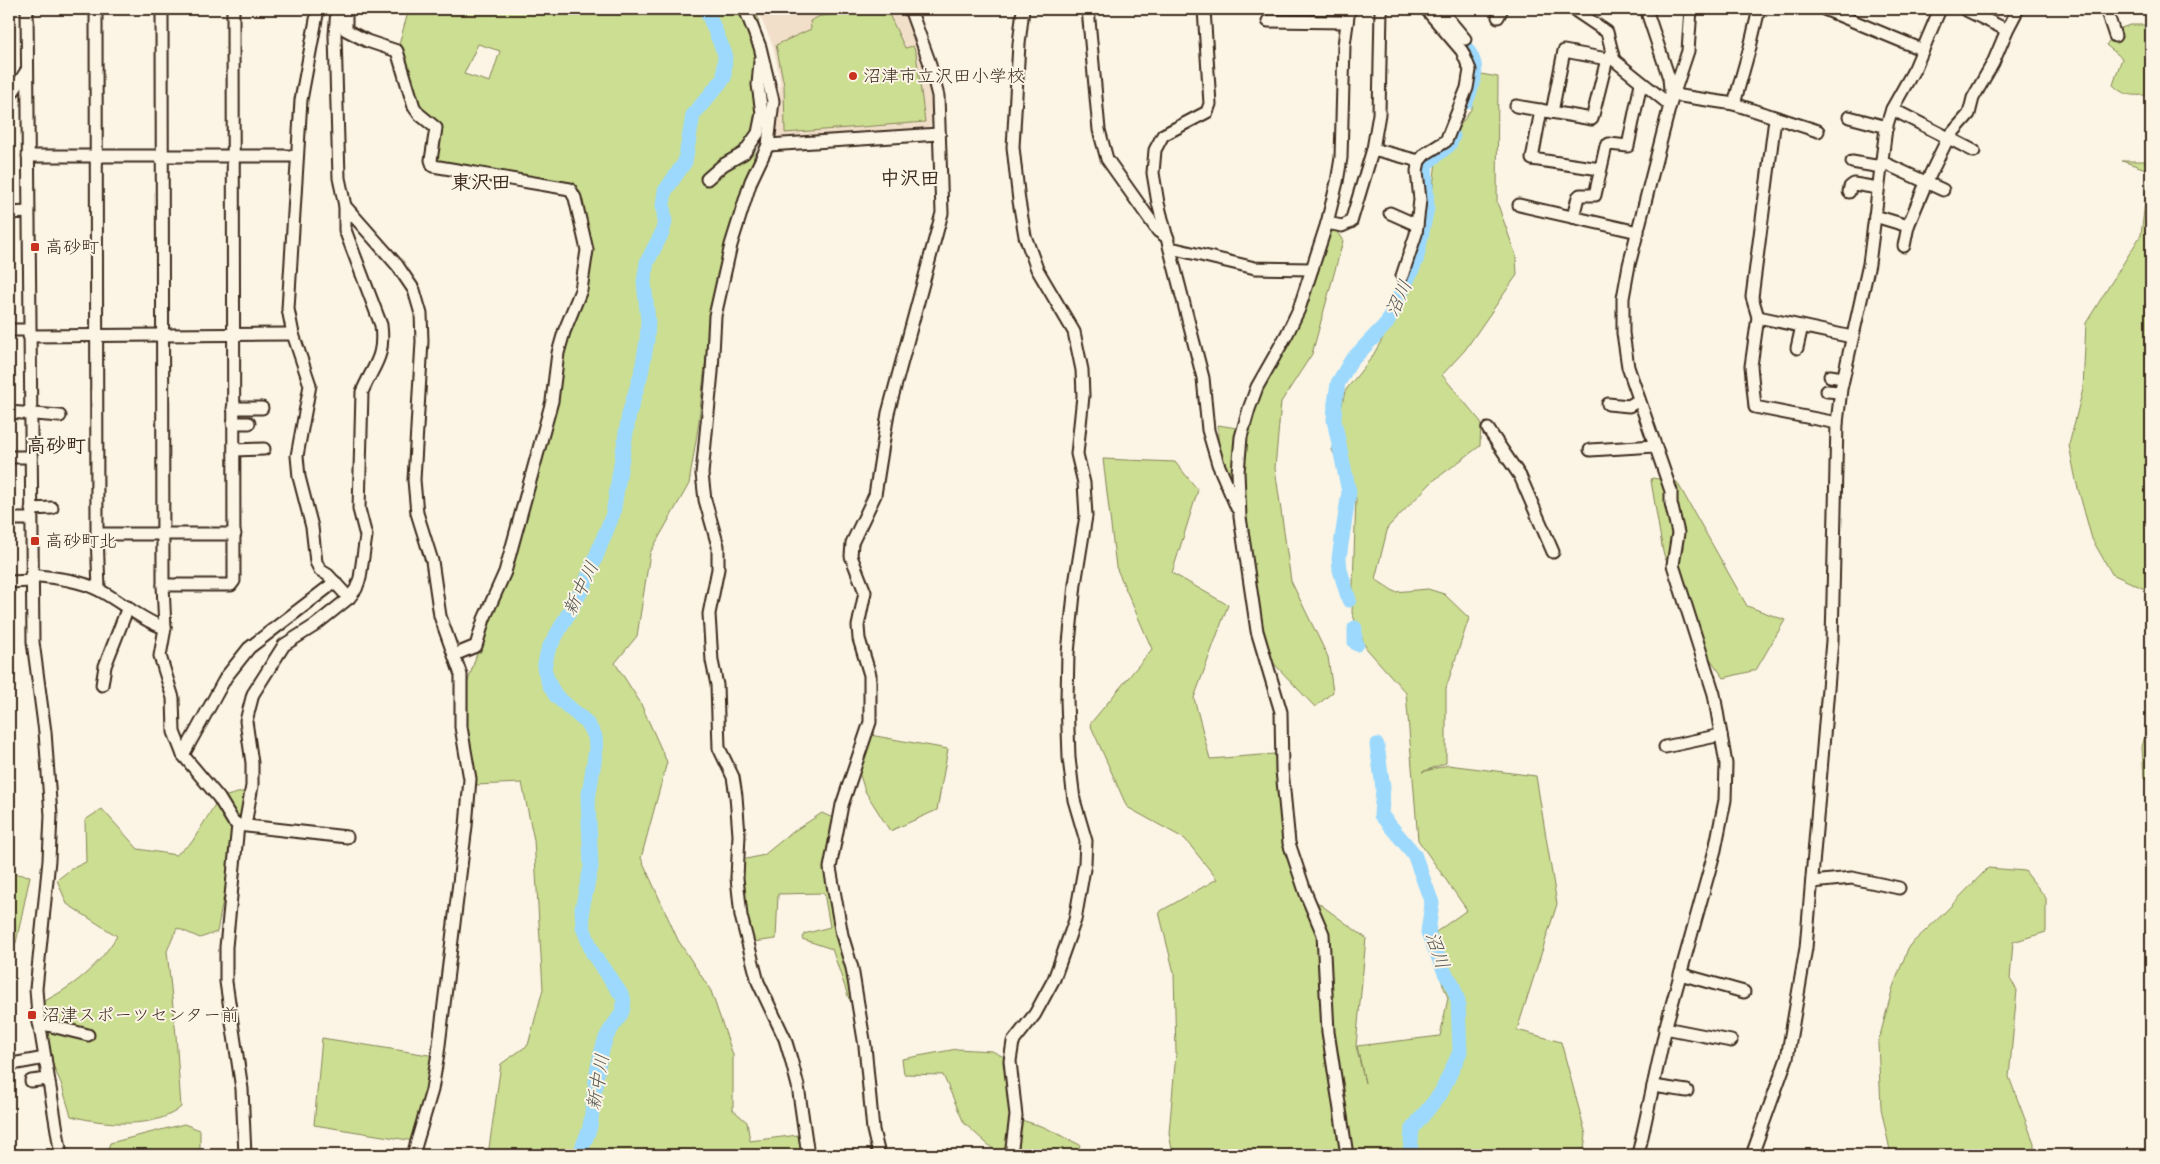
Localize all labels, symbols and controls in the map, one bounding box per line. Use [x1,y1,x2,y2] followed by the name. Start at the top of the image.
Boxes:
[863,63,1025,87] place label: 沼津市立沢田小学校
[847,70,859,82] marker: 沼津市立沢田小学校
[880,164,940,190] district label: 中沢田
[451,168,511,194] district label: 東沢田
[45,234,99,258] place label: 高砂町
[29,241,41,253] marker: 高砂町
[1378,275,1417,320] water label: 沼川
[26,431,86,457] district label: 高砂町
[45,528,117,552] place label: 高砂町北
[29,535,41,547] marker: 高砂町北
[556,557,603,619] water label: 新中川
[1420,928,1456,972] water label: 沼川
[42,1002,239,1026] place label: 沼津スポーツセンター前
[26,1009,38,1021] marker: 沼津スポーツセンター前
[579,1052,614,1112] water label: 新中川

